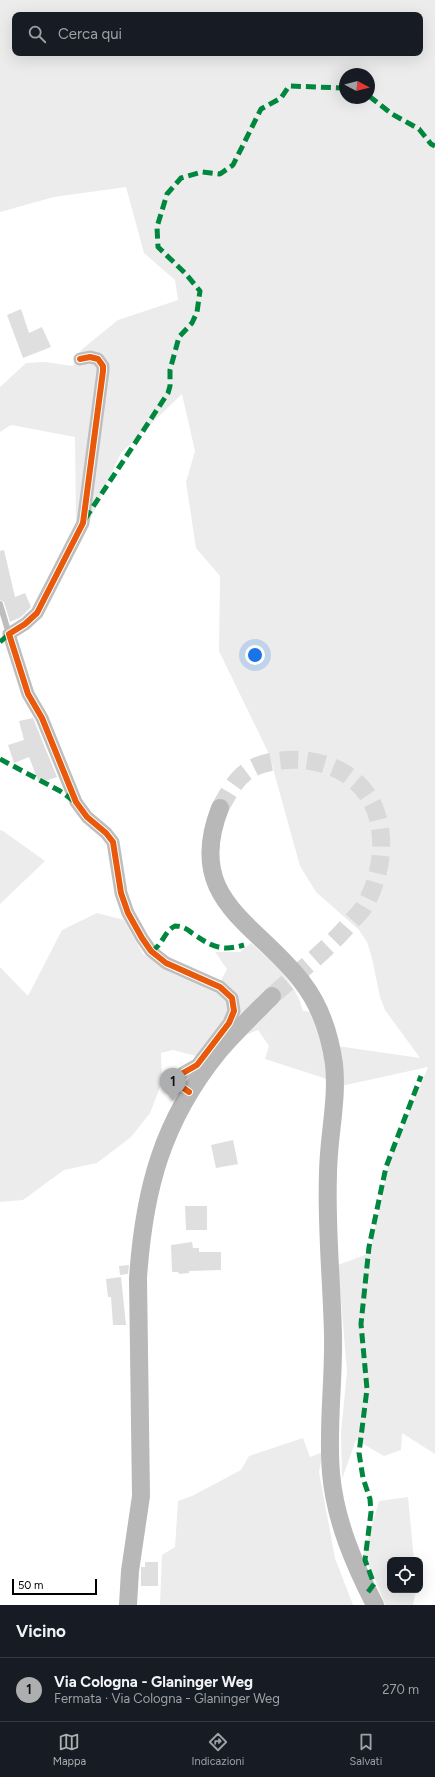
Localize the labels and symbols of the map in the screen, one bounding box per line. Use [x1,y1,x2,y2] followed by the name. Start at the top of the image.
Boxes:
[339,68,375,104] north arrow
[245,645,265,665] your location
[160,1068,186,1101] pin: 1
[12,1577,97,1596] scale bar

